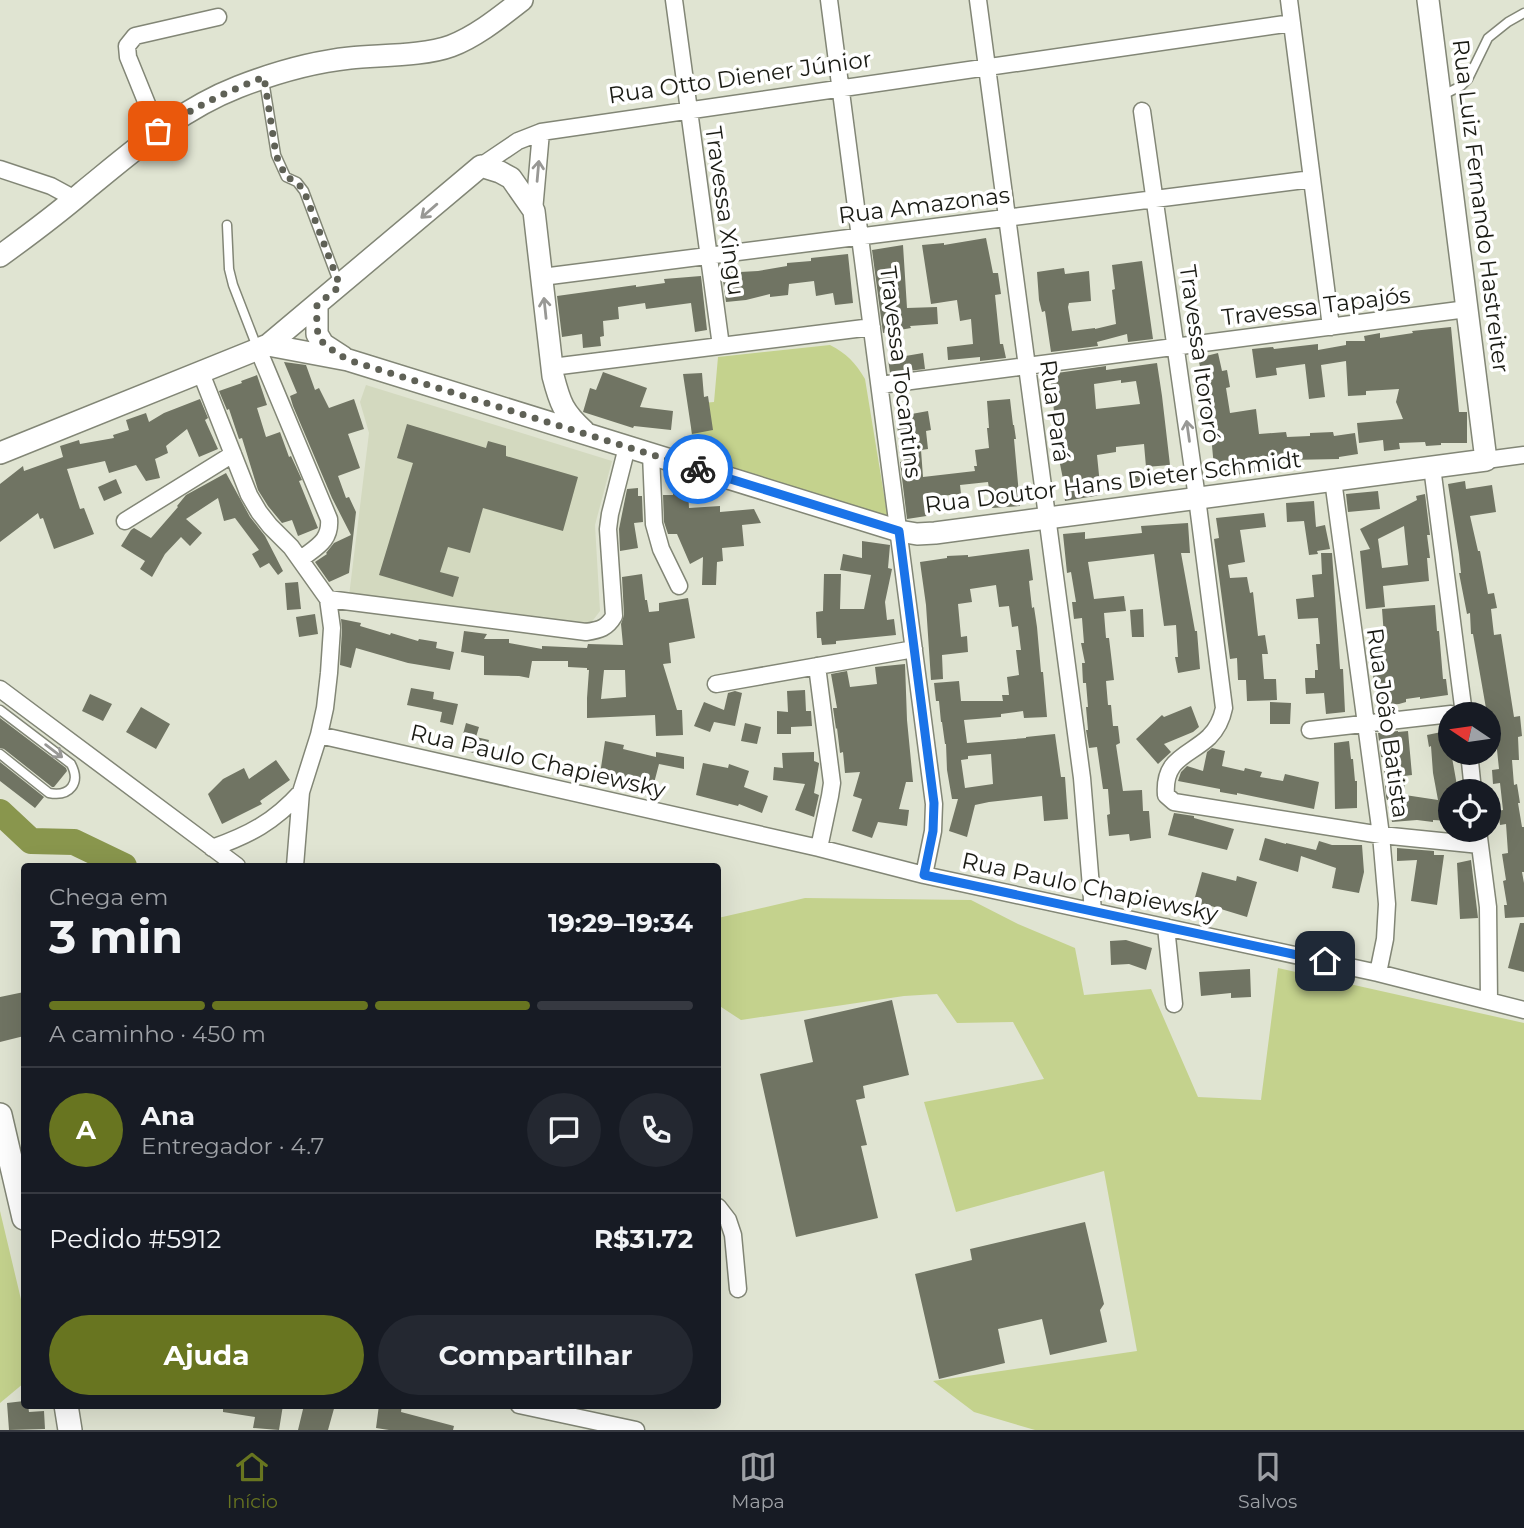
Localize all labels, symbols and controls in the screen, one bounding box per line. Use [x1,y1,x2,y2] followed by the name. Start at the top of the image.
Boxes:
[1447,38,1515,374] street label: Rua Luiz Fernando Hastreiter
[607,45,873,109] street label: Rua Otto Diener Júnior
[128,101,188,161] pin
[139,112,177,150] icon: bag
[699,125,751,297] street label: Travessa Xingu
[532,161,545,183] one-way arrow
[837,181,1011,229] street label: Rua Amazonas
[420,203,438,219] one-way arrow
[1174,263,1226,445] street label: Travessa Itororó
[874,264,928,480] street label: Travessa Tocantins
[1220,281,1412,331] street label: Travessa Tapajós
[538,297,551,320] one-way arrow
[1034,358,1076,464] street label: Rua Pará
[1181,420,1194,443] one-way arrow
[663,434,733,504] courier
[923,445,1303,519] street label: Rua Doutor Hans Dieter Schmidt
[679,450,717,488] icon: bike
[1361,626,1415,820] street label: Rua João Batista
[1438,702,1502,765] north arrow
[1438,702,1501,842] map controls
[408,718,669,804] street label: Rua Paulo Chapiewsky
[45,743,64,758] one-way arrow
[1438,779,1501,842] button: locate
[959,846,1221,928] street label: Rua Paulo Chapiewsky
[49,883,168,911] text: Chega em
[548,907,693,939] text: 19:29–19:34
[49,908,183,965] text: 3 min
[1295,931,1355,991] pin
[1306,942,1344,980] icon: home
[49,1020,266,1048] text: A caminho · 450 m
[527,1093,601,1167] button: chat
[619,1093,693,1167] button: phone
[141,1100,195,1132] text: Ana
[76,1114,96,1146] text: A
[141,1132,324,1160] text: Entregador · 4.7
[49,1223,221,1255] text: Pedido #5912
[594,1223,693,1255] text: R$31.72
[49,1315,364,1395] button: Ajuda
[378,1315,693,1395] button: Compartilhar
[227,1448,278,1513] tab: Início
[731,1448,785,1513] tab: Mapa
[1238,1448,1297,1513] tab: Salvos

